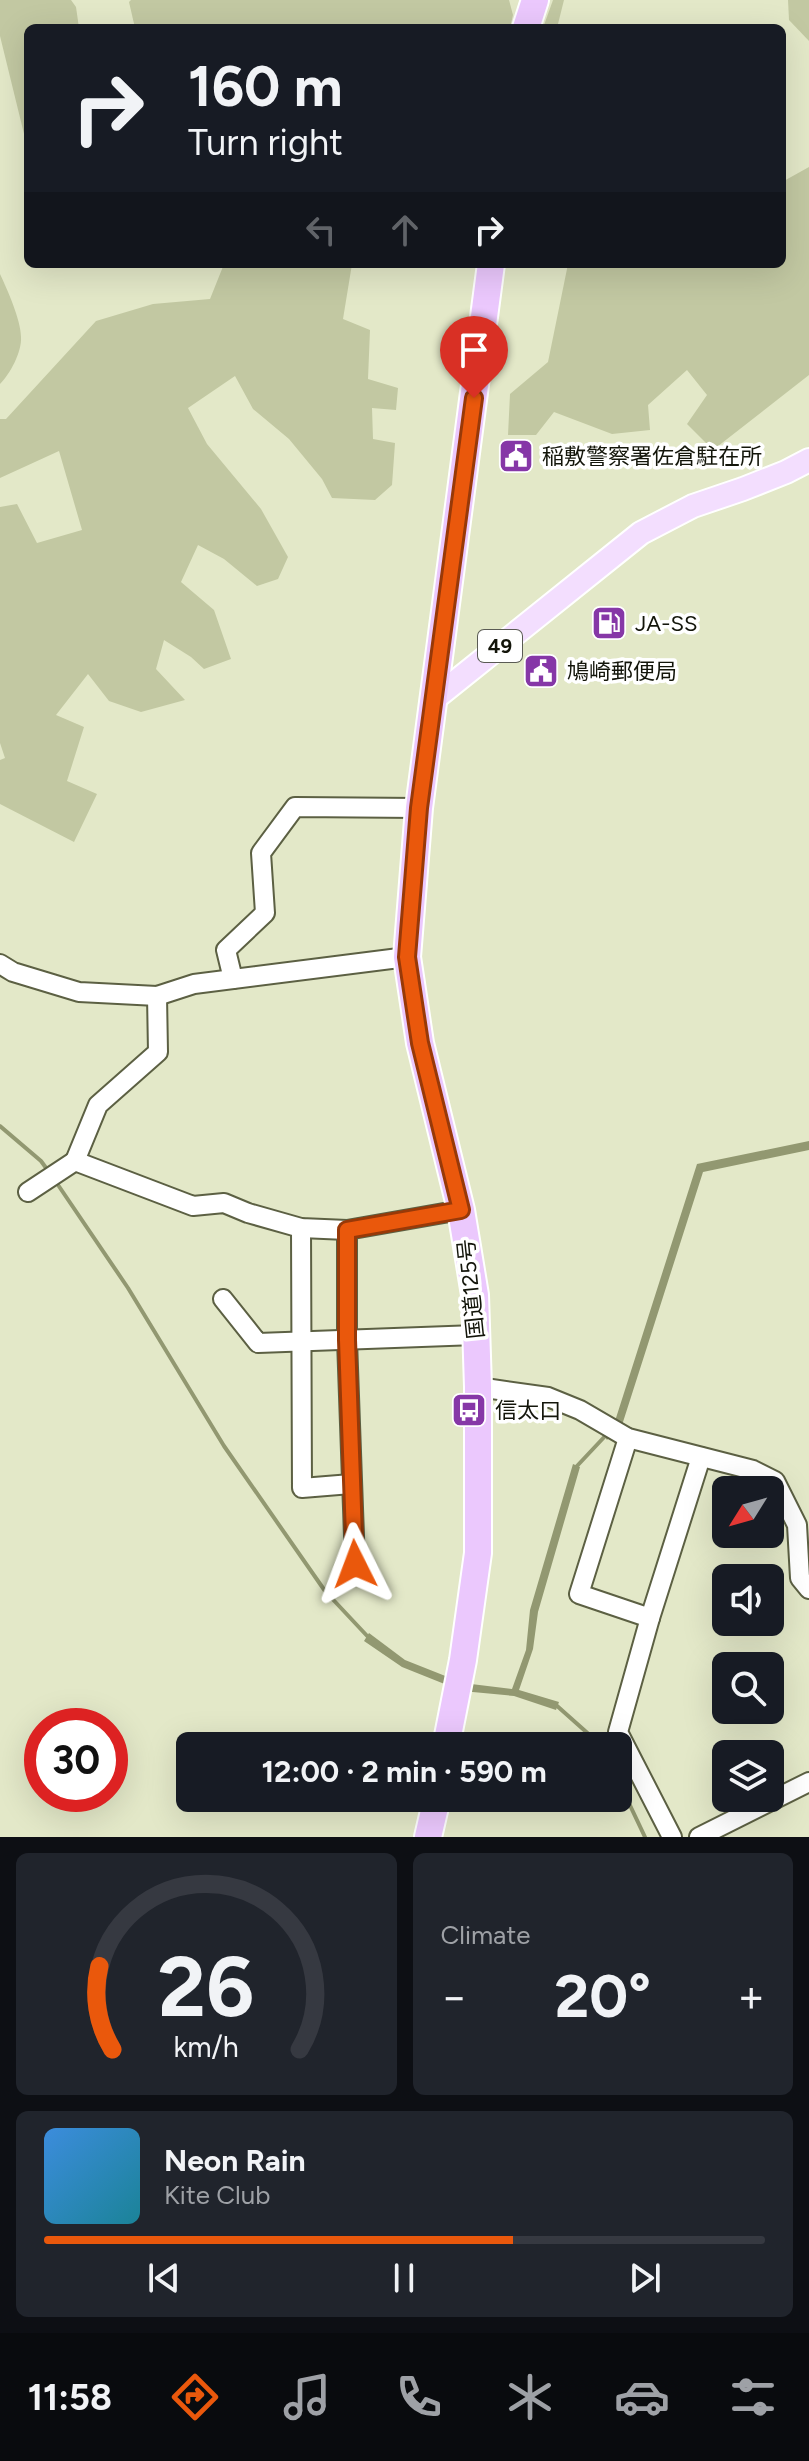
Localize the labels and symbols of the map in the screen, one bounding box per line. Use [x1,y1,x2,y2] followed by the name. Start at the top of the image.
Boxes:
[440,316,508,398] pin
[497,437,535,475] public building icon: 稲敷警察署佐倉駐在所
[542,443,762,470] place label: 稲敷警察署佐倉駐在所
[590,604,628,642] fuel station icon: JA-SS
[635,610,697,637] place label: JA-SS
[478,630,522,662] road number: 49
[522,652,560,690] public building icon: 鳩崎郵便局
[567,658,677,685] place label: 鳩崎郵便局
[452,1238,490,1340] street label: 国道125号
[450,1391,488,1429] bus stop icon: 信太口
[495,1397,561,1424] place label: 信太口
[712,1476,784,1548] north arrow
[313,1522,397,1606] position arrow
[24,1708,128,1812] speed limit sign: 30

